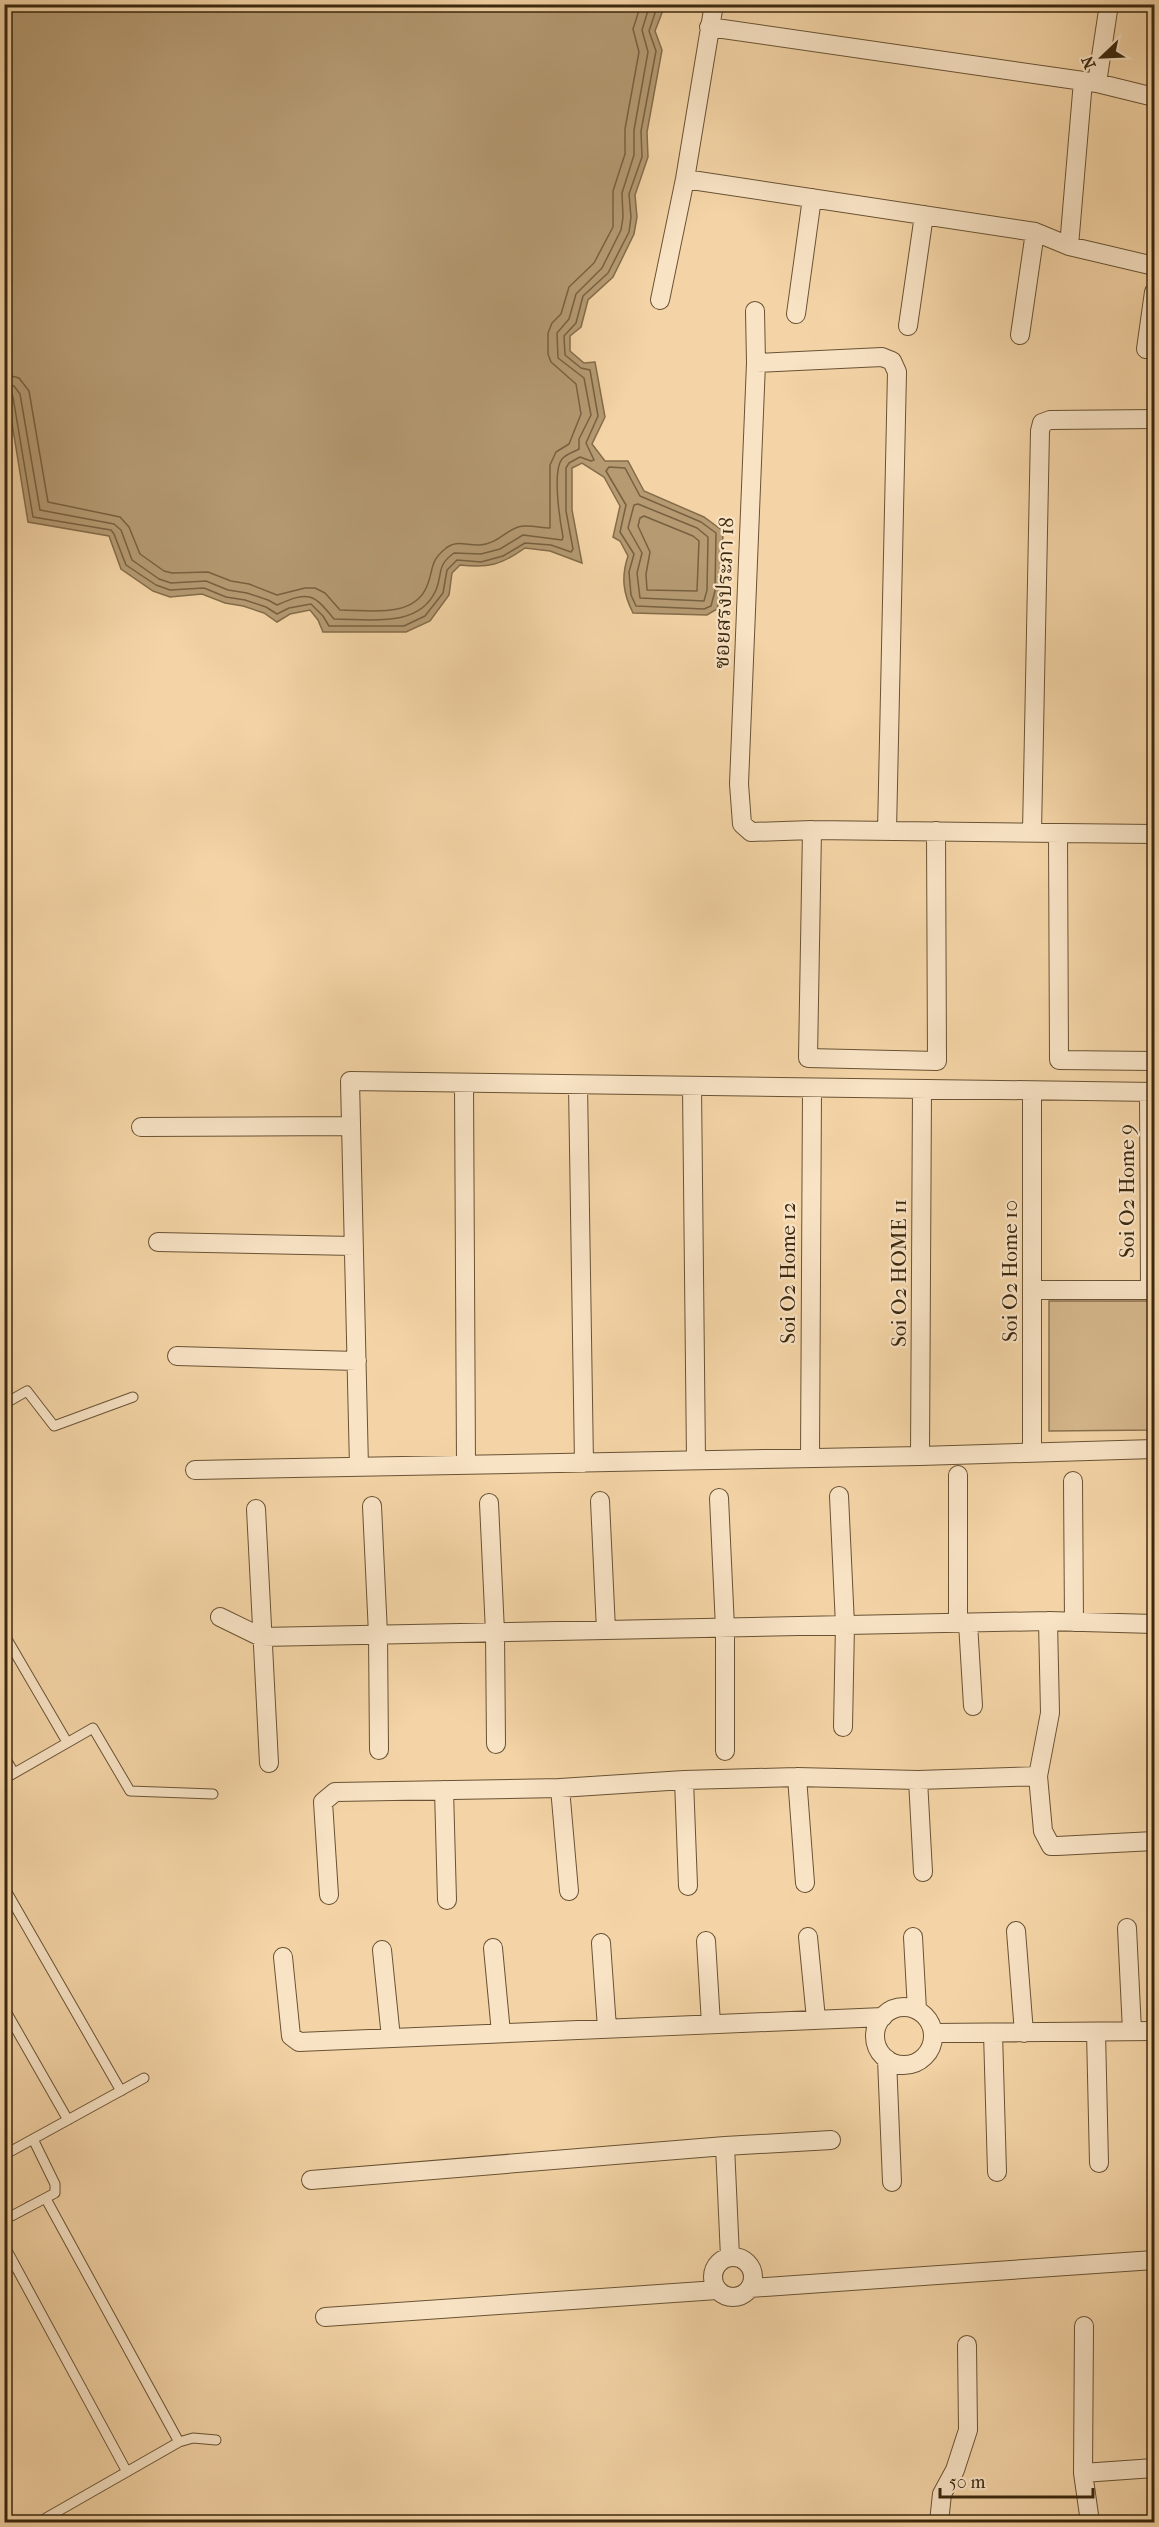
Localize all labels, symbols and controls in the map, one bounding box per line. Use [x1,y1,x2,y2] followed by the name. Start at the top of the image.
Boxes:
[1072,27,1132,87] north arrow
[1077,53,1100,72] text: N
[709,517,739,669] street label: ซอยสรงประภา 18
[1115,1124,1139,1258] street label: Soi O2 Home 9
[887,1199,911,1347] street label: Soi O2 HOME 11
[998,1200,1022,1342] street label: Soi O2 Home 10
[776,1202,800,1344] street label: Soi O2 Home 12
[940,2461,1093,2499] scale bar
[949,2472,986,2493] text: 50 m

